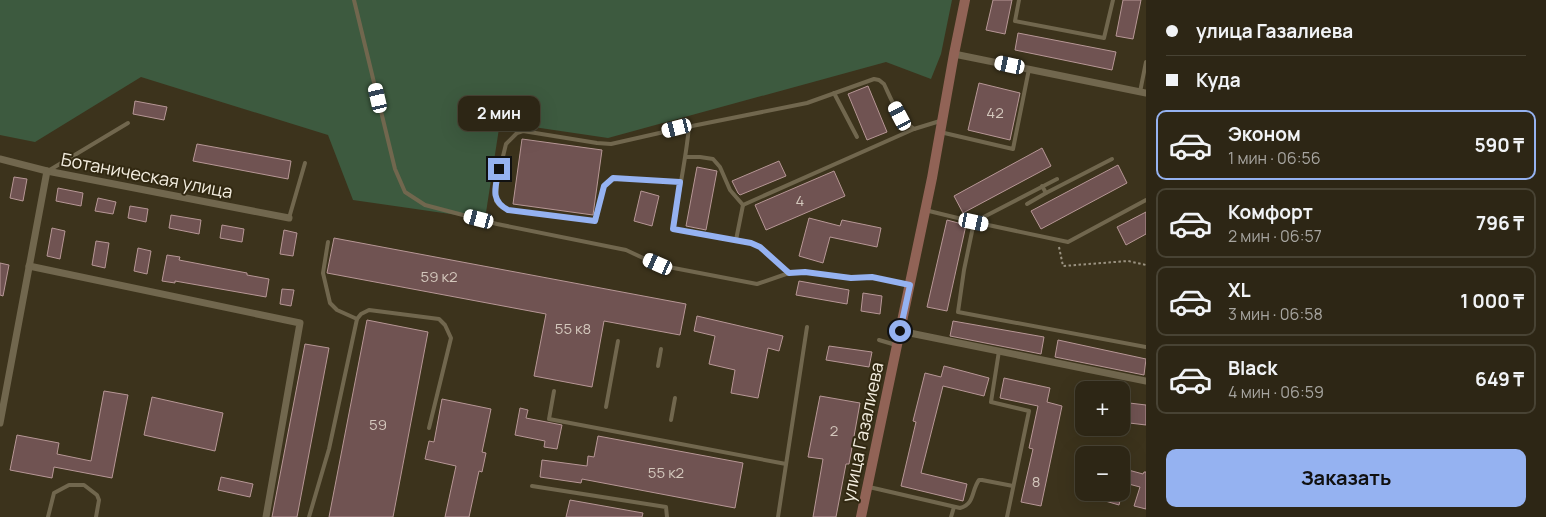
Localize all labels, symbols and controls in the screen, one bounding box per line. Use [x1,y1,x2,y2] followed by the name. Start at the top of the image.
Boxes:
[1196,18,1353,44] text: улица Газалиева
[993,55,1026,75] car
[1196,67,1241,93] text: Куда
[367,82,388,114] car
[458,96,540,132] callout: 2 мин
[886,99,913,133] car
[477,102,521,124] text: 2 мин
[986,102,1004,123] house number: 42
[660,117,693,139] car
[1228,121,1301,147] text: Эконом
[1168,123,1213,168] icon: car
[1474,132,1524,158] text: 590 ₸
[59,147,235,203] street label: Ботаническая улица
[1228,147,1321,169] text: 1 мин · 06:56
[488,158,510,180] route end
[796,190,805,211] house number: 4
[1228,199,1313,225] text: Комфорт
[1168,201,1213,246] icon: car
[462,208,495,230] car
[1476,210,1524,236] text: 796 ₸
[957,212,990,232] car
[1228,225,1322,247] text: 2 мин · 06:57
[641,251,674,277] car
[421,266,457,287] house number: 59 к2
[1228,277,1251,303] text: XL
[1168,279,1213,324] icon: car
[1460,288,1524,314] text: 1 000 ₸
[1228,303,1323,325] text: 3 мин · 06:58
[555,318,591,339] house number: 55 к8
[889,320,911,342] route start
[1228,355,1277,381] text: Black
[1168,357,1213,402] icon: car
[835,360,889,504] street label: улица Газалиева
[1475,366,1524,392] text: 649 ₸
[1075,381,1130,501] map controls
[1075,381,1130,436] button: +
[1228,381,1324,403] text: 4 мин · 06:59
[369,414,387,435] house number: 59
[830,420,838,441] house number: 2
[1075,446,1130,501] button: −
[1166,449,1526,507] button: Заказать
[648,462,684,483] house number: 55 к2
[1032,471,1040,492] house number: 8

